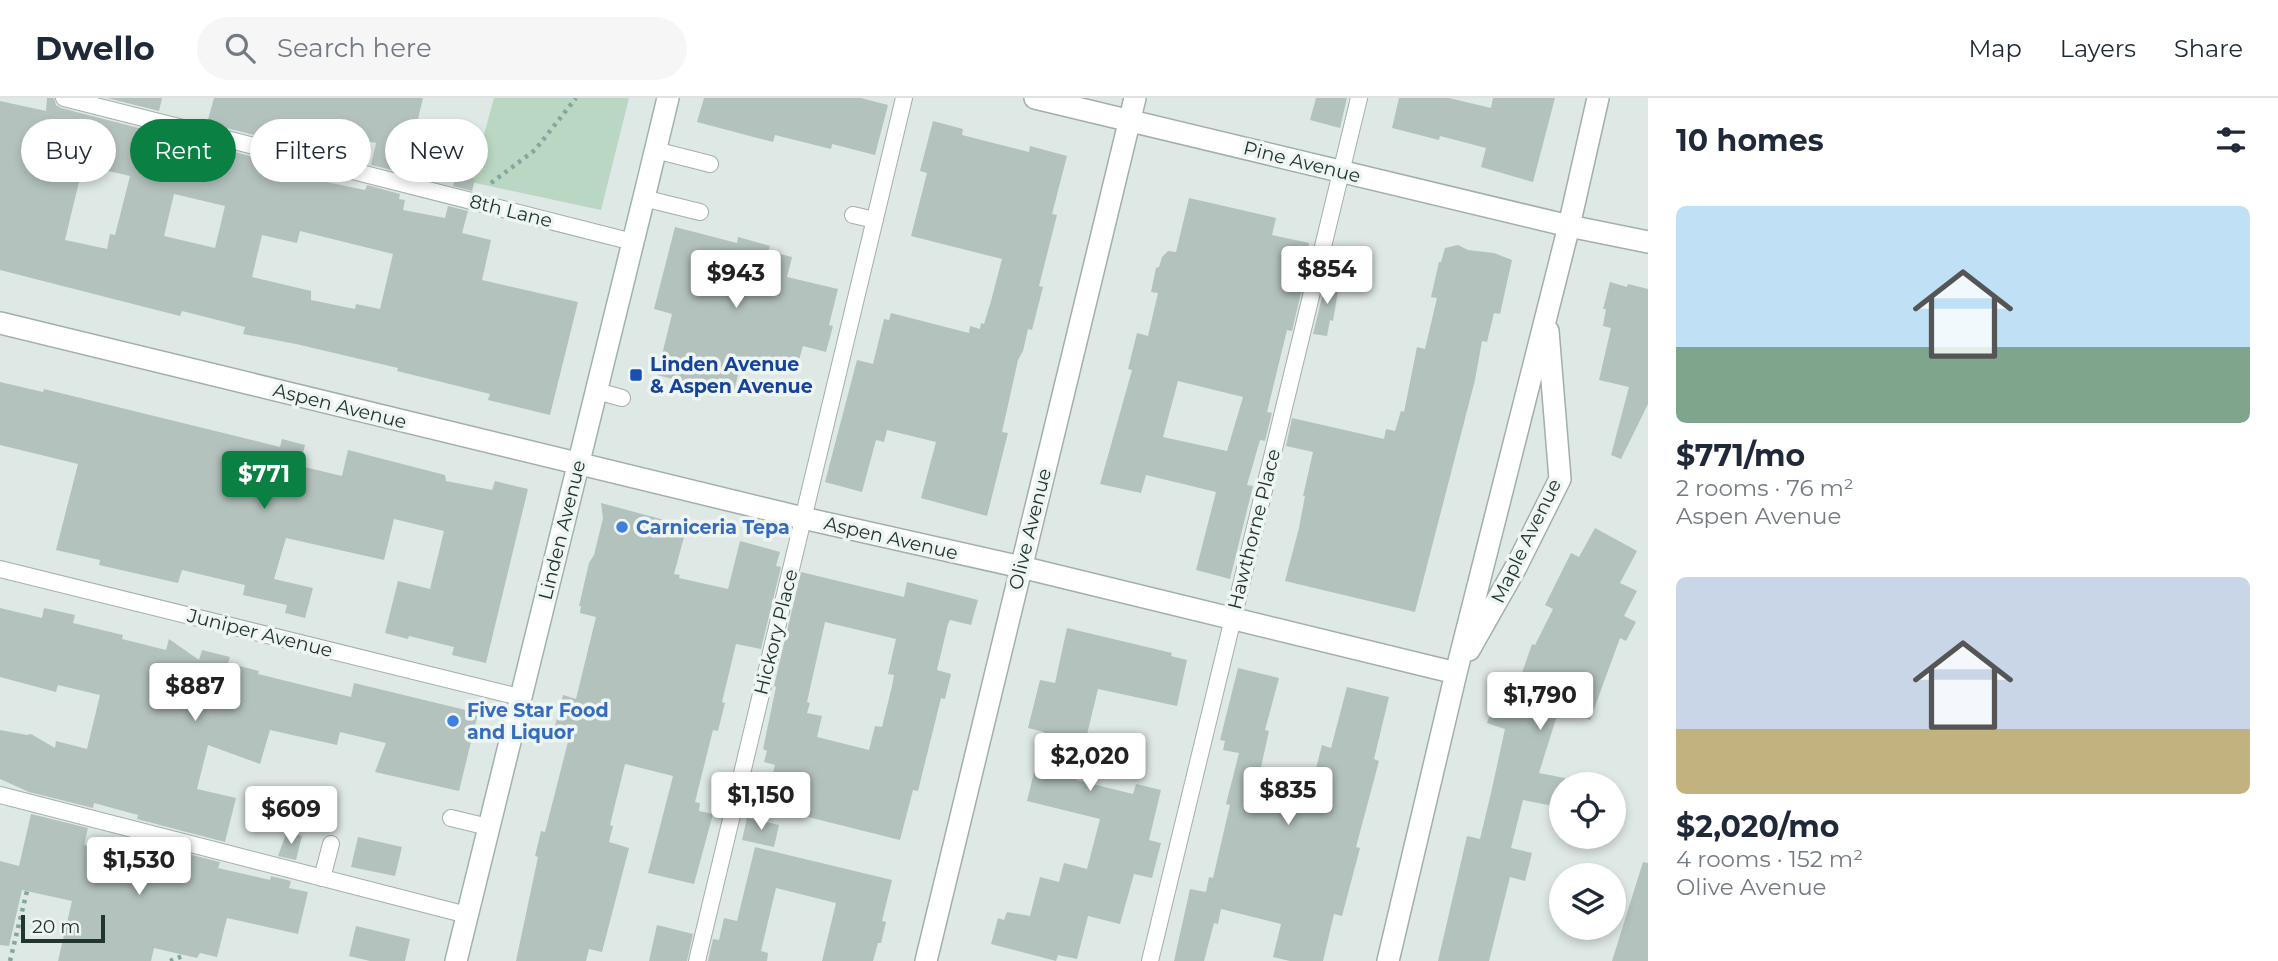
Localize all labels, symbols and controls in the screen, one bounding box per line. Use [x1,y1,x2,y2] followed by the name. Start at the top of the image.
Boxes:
[197,17,687,80] search box
[35,28,155,68] text: Dwello
[221,29,259,67] icon: search
[277,32,432,64] text: Search here
[1968,34,2022,63] text: Map
[2060,34,2136,63] text: Layers
[2174,34,2243,63] text: Share
[21,119,116,182] chip: Buy
[130,119,236,182] chip: Rent
[250,119,371,182] chip: Filters
[385,119,488,182] chip: New
[2212,121,2250,159] icon: filters
[1676,122,1824,159] text: 10 homes
[1241,136,1363,188] street label: Pine Avenue
[467,190,555,232] street label: 8th Lane
[1286,246,1368,306] pin: $854
[695,250,777,310] pin: $943
[1900,251,2026,377] icon: home
[1297,255,1357,283] text: $854
[707,259,765,287] text: $943
[650,353,813,398] place label: Linden Avenue & Aspen Avenue
[628,367,644,383] marker: Linden Avenue & Aspen Avenue
[271,378,409,434] street label: Aspen Avenue
[1676,437,1805,474] text: $771/mo
[1223,446,1285,612] street label: Hawthorne Place
[223,452,305,511] pin: $771
[534,458,590,602] street label: Linden Avenue
[238,460,290,488] text: $771
[1004,466,1056,592] street label: Olive Avenue
[1676,474,1854,502] text: 2 rooms · 76 m²
[1486,475,1566,607] street label: Maple Avenue
[1676,502,1841,530] text: Aspen Avenue
[822,511,960,565] street label: Aspen Avenue
[636,516,790,539] place label: Carniceria Tepa
[614,519,630,535] marker: Carniceria Tepa
[749,567,803,697] street label: Hickory Place
[184,604,335,662] street label: Juniper Avenue
[1900,622,2026,748] icon: home
[154,664,236,723] pin: $887
[165,672,225,700] text: $887
[1483,672,1597,732] pin: $1,790
[1503,681,1577,709] text: $1,790
[467,699,609,744] place label: Five Star Food and Liquor
[445,713,461,729] marker: Five Star Food and Liquor
[1033,734,1147,793] pin: $2,020
[1051,742,1129,770] text: $2,020
[1247,768,1329,827] pin: $835
[704,772,818,832] pin: $1,150
[1549,772,1626,940] map controls
[1549,772,1626,849] button: locate
[1260,776,1316,804] text: $835
[727,781,795,809] text: $1,150
[250,786,332,846] pin: $609
[261,795,321,823] text: $609
[1676,808,1839,845] text: $2,020/mo
[82,838,196,897] pin: $1,530
[1676,845,1863,873] text: 4 rooms · 152 m²
[103,846,175,874] text: $1,530
[1549,863,1626,940] button: layers
[1676,873,1827,901] text: Olive Avenue
[21,912,105,944] scale bar
[32,915,80,938] text: 20 m

